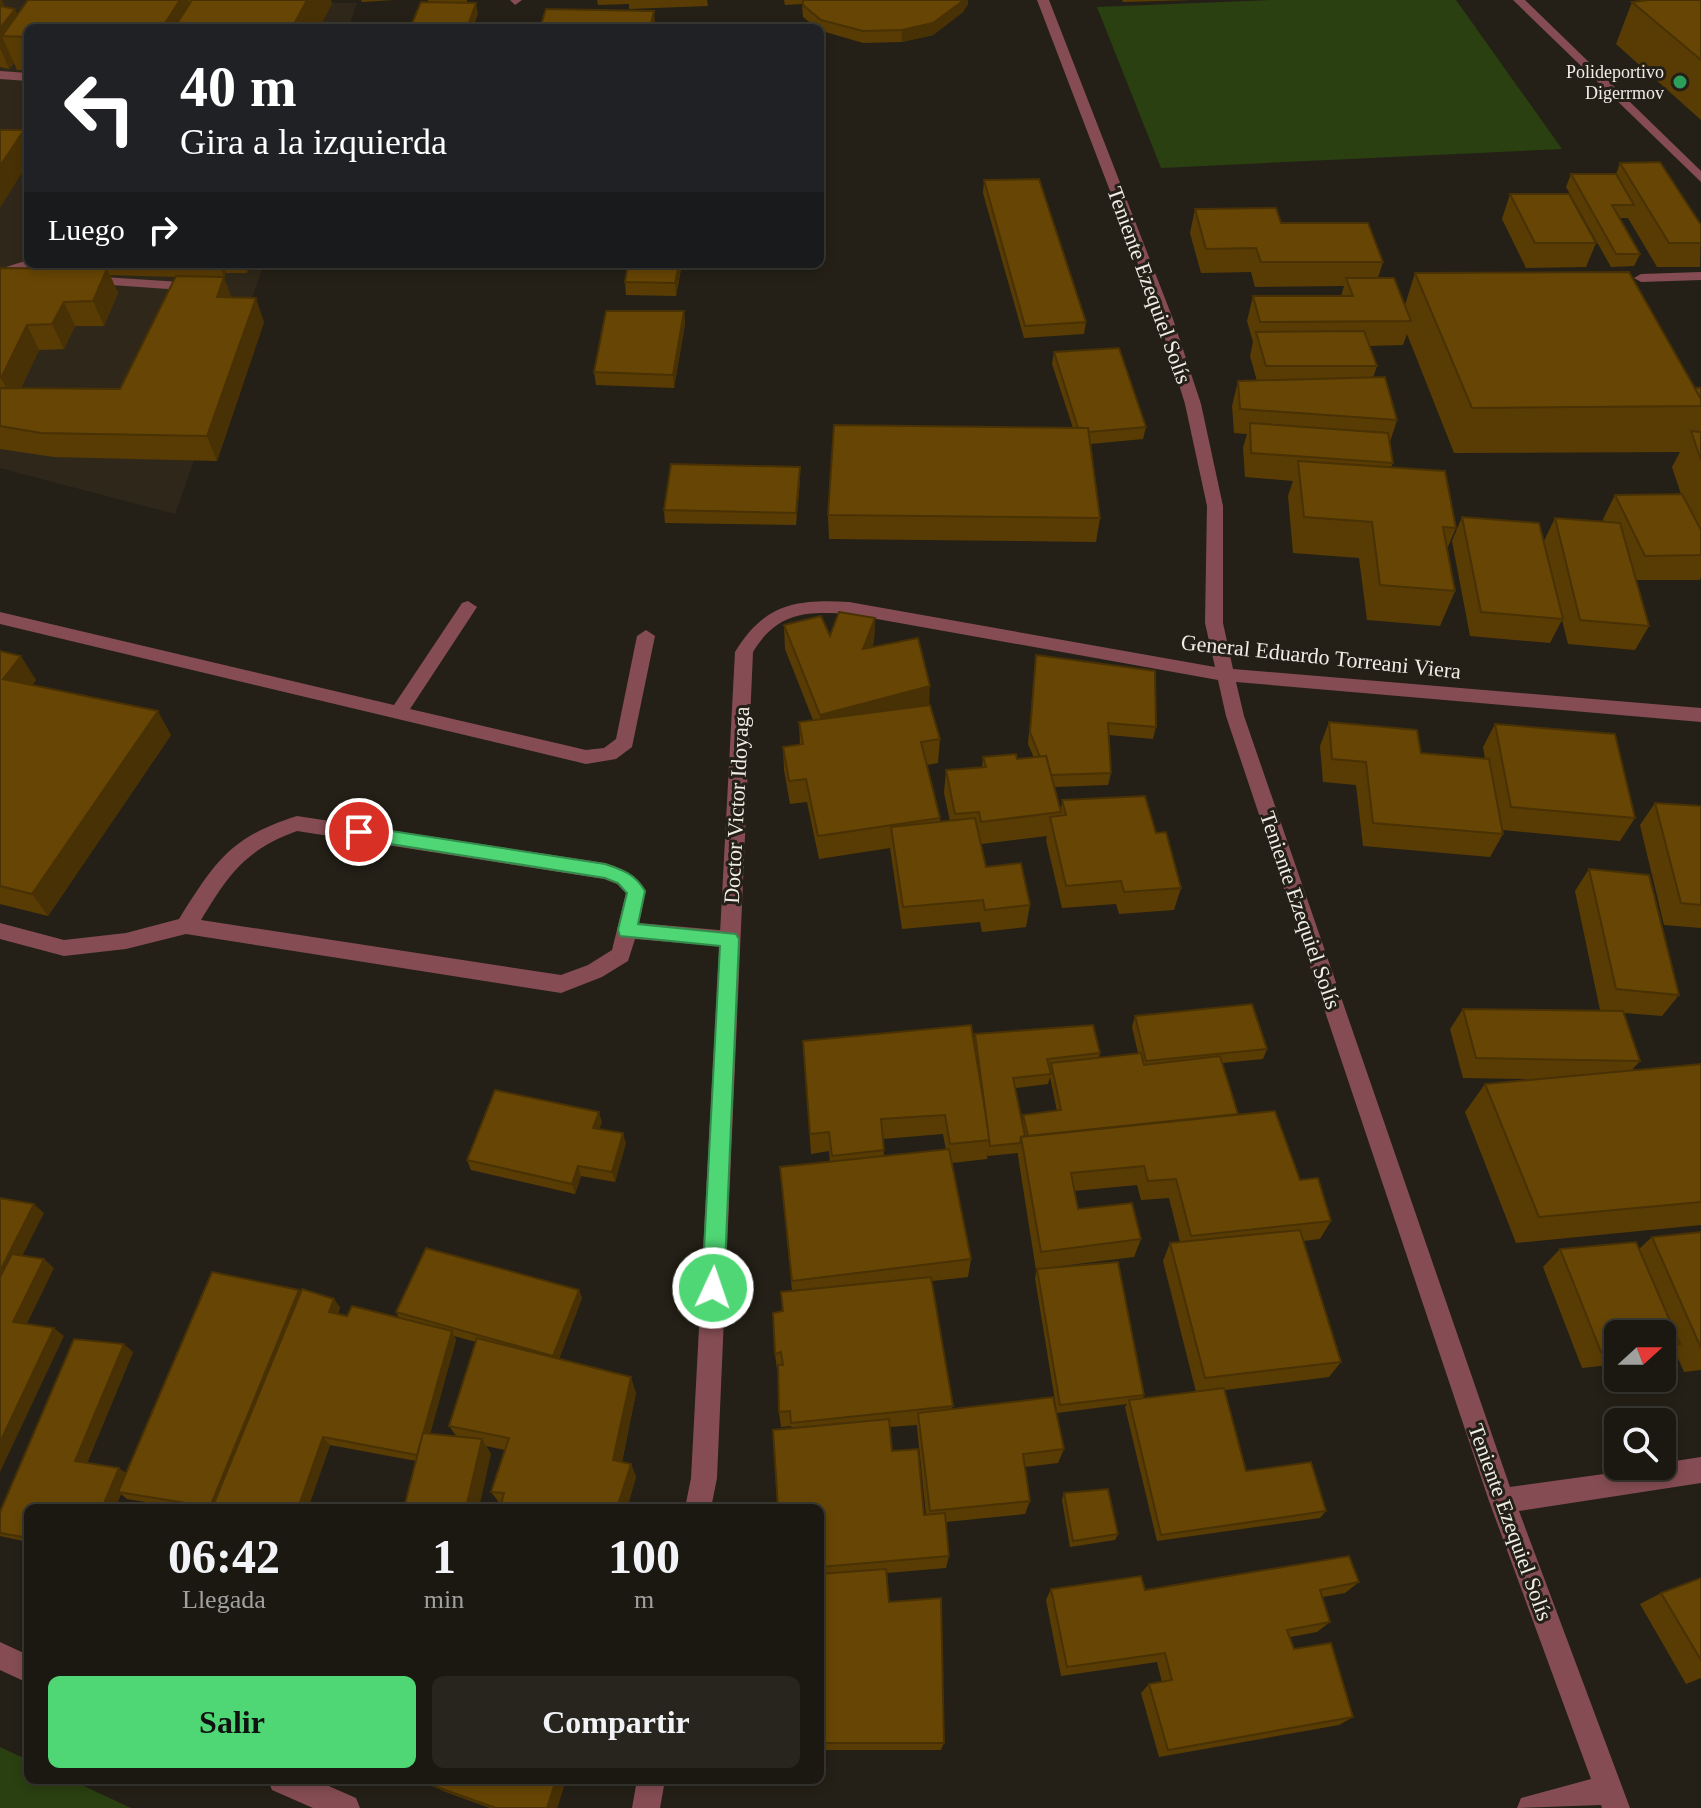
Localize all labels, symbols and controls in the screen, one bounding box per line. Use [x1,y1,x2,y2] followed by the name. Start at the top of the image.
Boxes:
[48,56,152,160] icon: left
[180,56,297,118] text: 40 m
[1566,62,1664,103] place label: Polideportivo Digerrmov
[1671,73,1689,91] marker: Polideportivo Digerrmov
[180,122,447,162] text: Gira a la izquierda
[1102,183,1197,387] street label: Teniente Ezequiel Solís
[141,208,185,252] icon: right
[48,213,125,246] text: Luego
[1180,629,1463,684] street label: General Eduardo Torreani Viera
[719,706,754,904] street label: Doctor Victor Idoyaga
[325,798,393,866] pin
[1255,808,1346,1012] street label: Teniente Ezequiel Solís
[337,810,381,854] icon: arrive
[671,1246,755,1330] position arrow
[1604,1320,1676,1392] north arrow
[1604,1320,1676,1480] map controls
[1604,1408,1676,1480] button: search
[1463,1420,1558,1624] street label: Teniente Ezequiel Solís
[168,1530,280,1583] text: 06:42
[432,1530,456,1583] text: 1
[608,1530,680,1583] text: 100
[182,1585,266,1614] text: Llegada
[424,1585,464,1614] text: min
[634,1585,654,1614] text: m
[48,1676,416,1768] button: Salir
[432,1676,800,1768] button: Compartir

